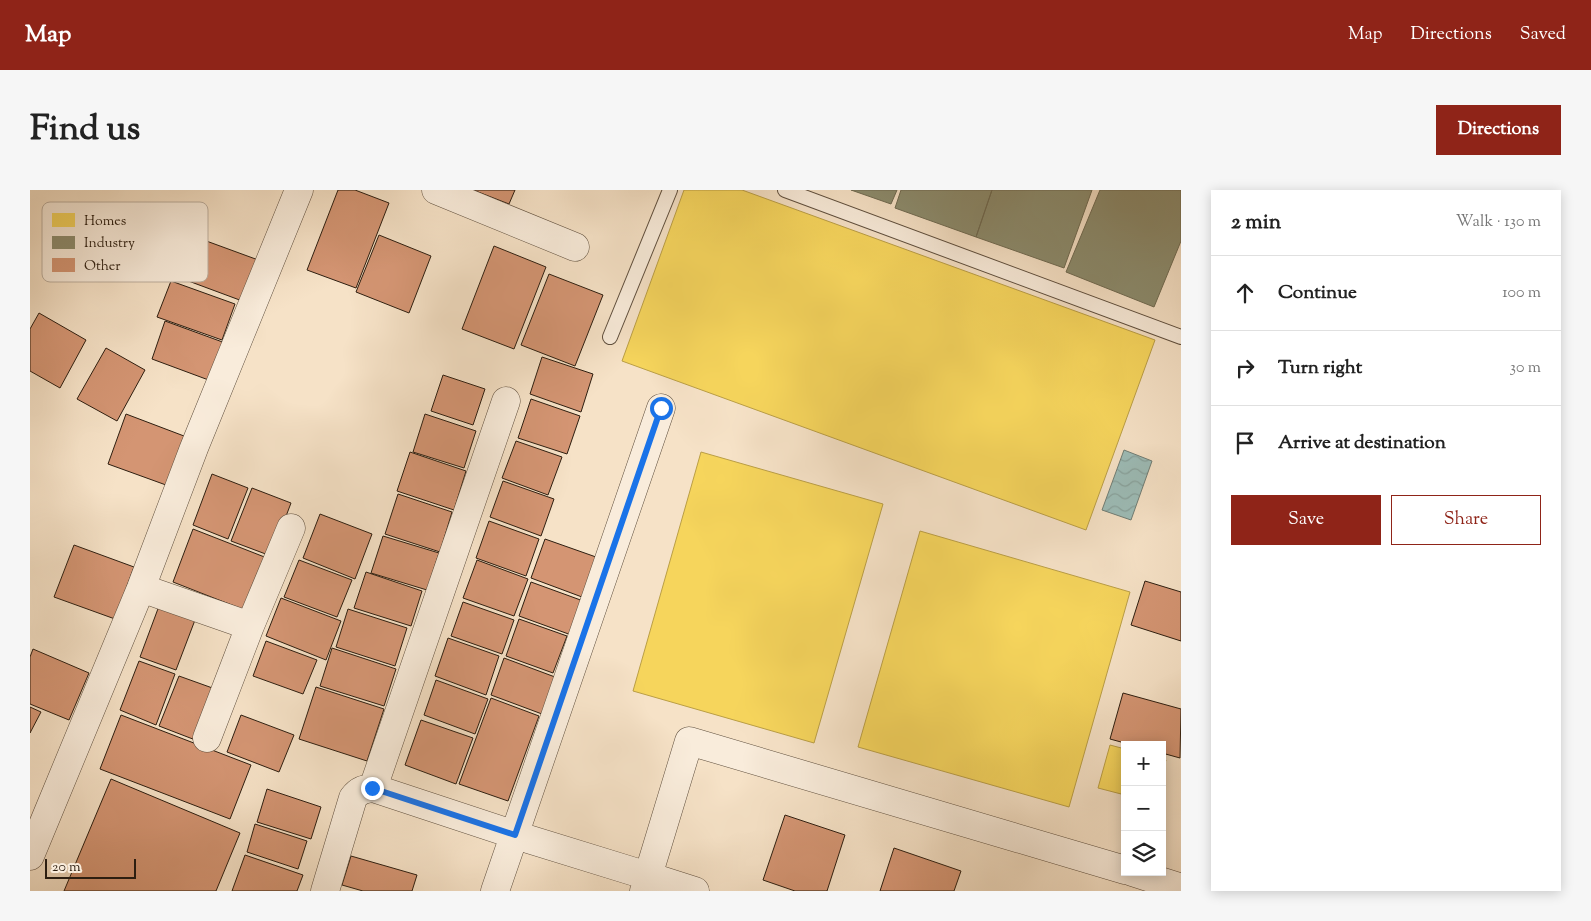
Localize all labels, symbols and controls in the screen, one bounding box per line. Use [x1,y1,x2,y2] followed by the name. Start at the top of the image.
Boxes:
[25,18,71,52] text: Map
[1348,22,1383,48] text: Map
[1411,22,1492,48] text: Directions
[1520,22,1566,48] text: Saved
[30,105,140,156] text: Find us
[1436,105,1561,155] button: Directions
[42,202,208,282] legend
[1231,208,1281,238] text: 2 min
[1456,211,1541,234] text: Walk · 130 m
[84,212,126,232] text: Homes
[84,234,135,254] text: Industry
[84,257,121,277] text: Other
[1231,279,1259,307] icon: ahead
[1278,280,1357,307] text: Continue
[1502,282,1541,305] text: 100 m
[1231,354,1259,382] icon: right
[1278,355,1362,382] text: Turn right
[1510,357,1541,380] text: 30 m
[650,397,673,420] route start
[1231,429,1259,457] icon: arrive
[1278,430,1446,457] text: Arrive at destination
[1231,495,1381,545] button: Save
[1391,495,1541,545] button: Share
[1121,741,1166,876] map controls
[1121,741,1166,786] button: +
[361,777,384,800] route end
[1121,786,1166,831] button: −
[1121,831,1166,876] button: layers
[45,856,136,879] scale bar
[52,858,81,878] text: 20 m

